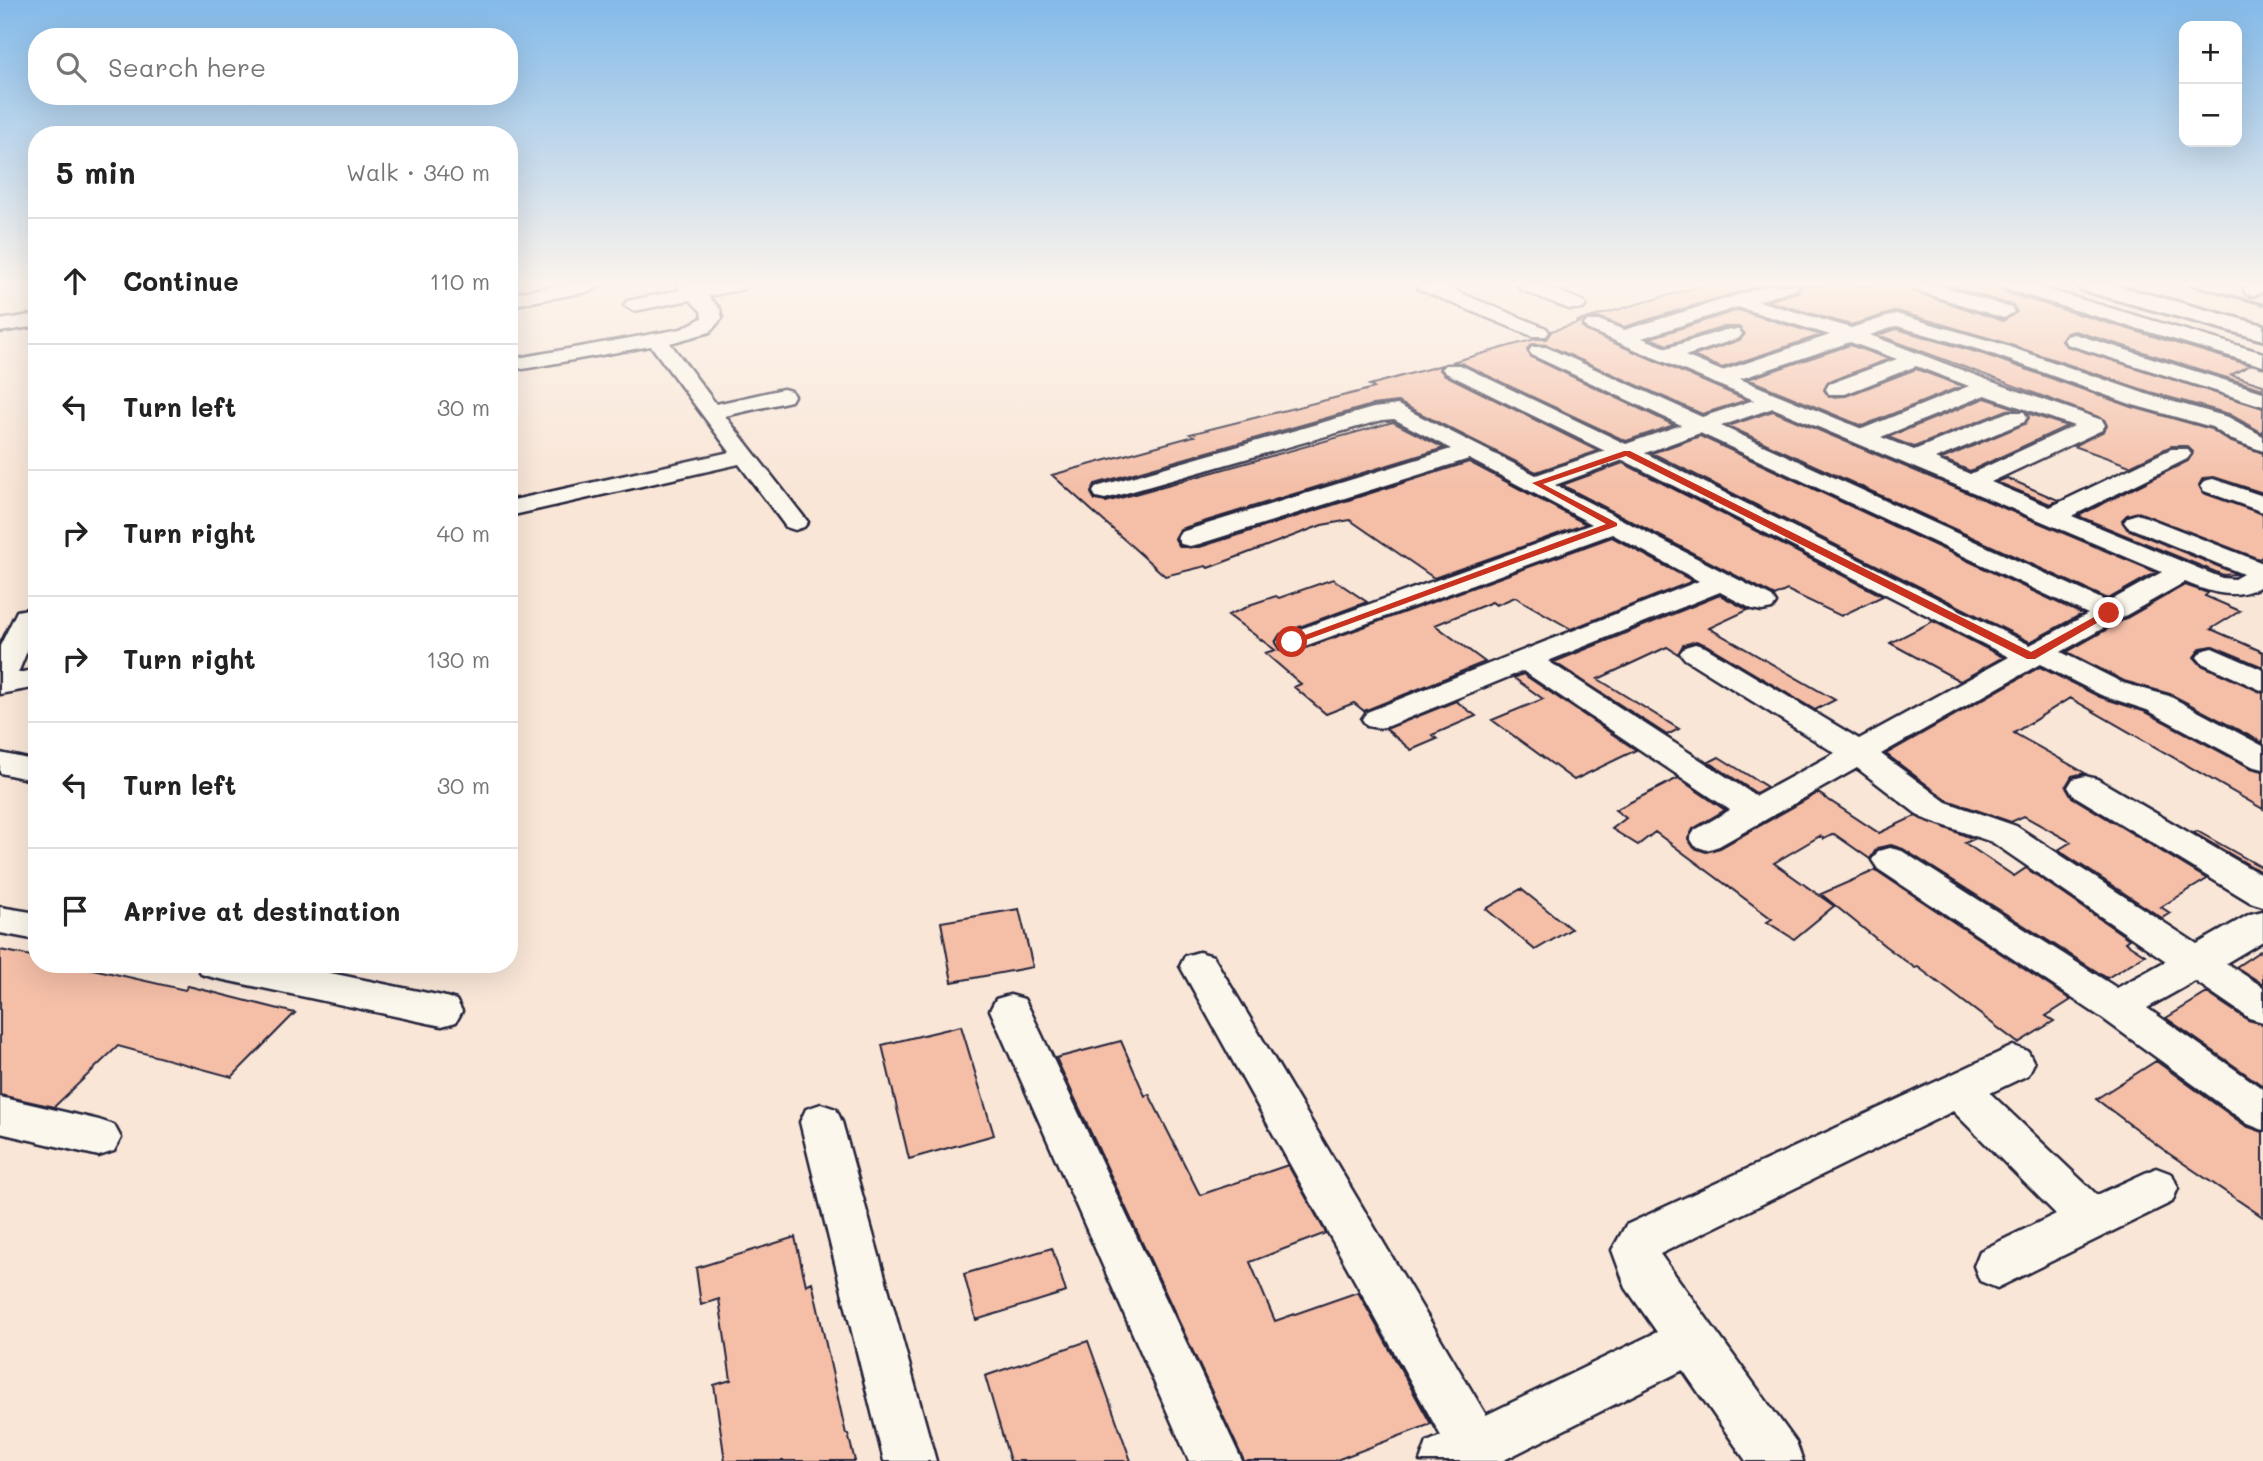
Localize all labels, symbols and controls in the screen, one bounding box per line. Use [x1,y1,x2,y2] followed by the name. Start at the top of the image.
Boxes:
[2179,21,2242,147] map controls
[2179,21,2242,84] button: +
[28,28,518,105] search box
[52,48,90,86] icon: search
[108,50,266,84] text: Search here
[2179,84,2242,147] button: −
[56,152,136,192] text: 5 min
[346,157,490,187] text: Walk · 340 m
[56,262,94,300] icon: ahead
[123,264,239,298] text: Continue
[430,266,490,296] text: 110 m
[56,388,94,426] icon: left
[123,390,236,424] text: Turn left
[437,392,490,422] text: 30 m
[56,514,94,552] icon: right
[123,516,256,550] text: Turn right
[437,518,490,548] text: 40 m
[2093,597,2124,628] route end
[1276,626,1307,657] route start
[56,640,94,678] icon: right
[123,642,256,676] text: Turn right
[426,644,490,674] text: 130 m
[56,766,94,804] icon: left
[123,768,236,802] text: Turn left
[437,770,490,800] text: 30 m
[56,892,94,930] icon: arrive
[123,894,400,928] text: Arrive at destination

